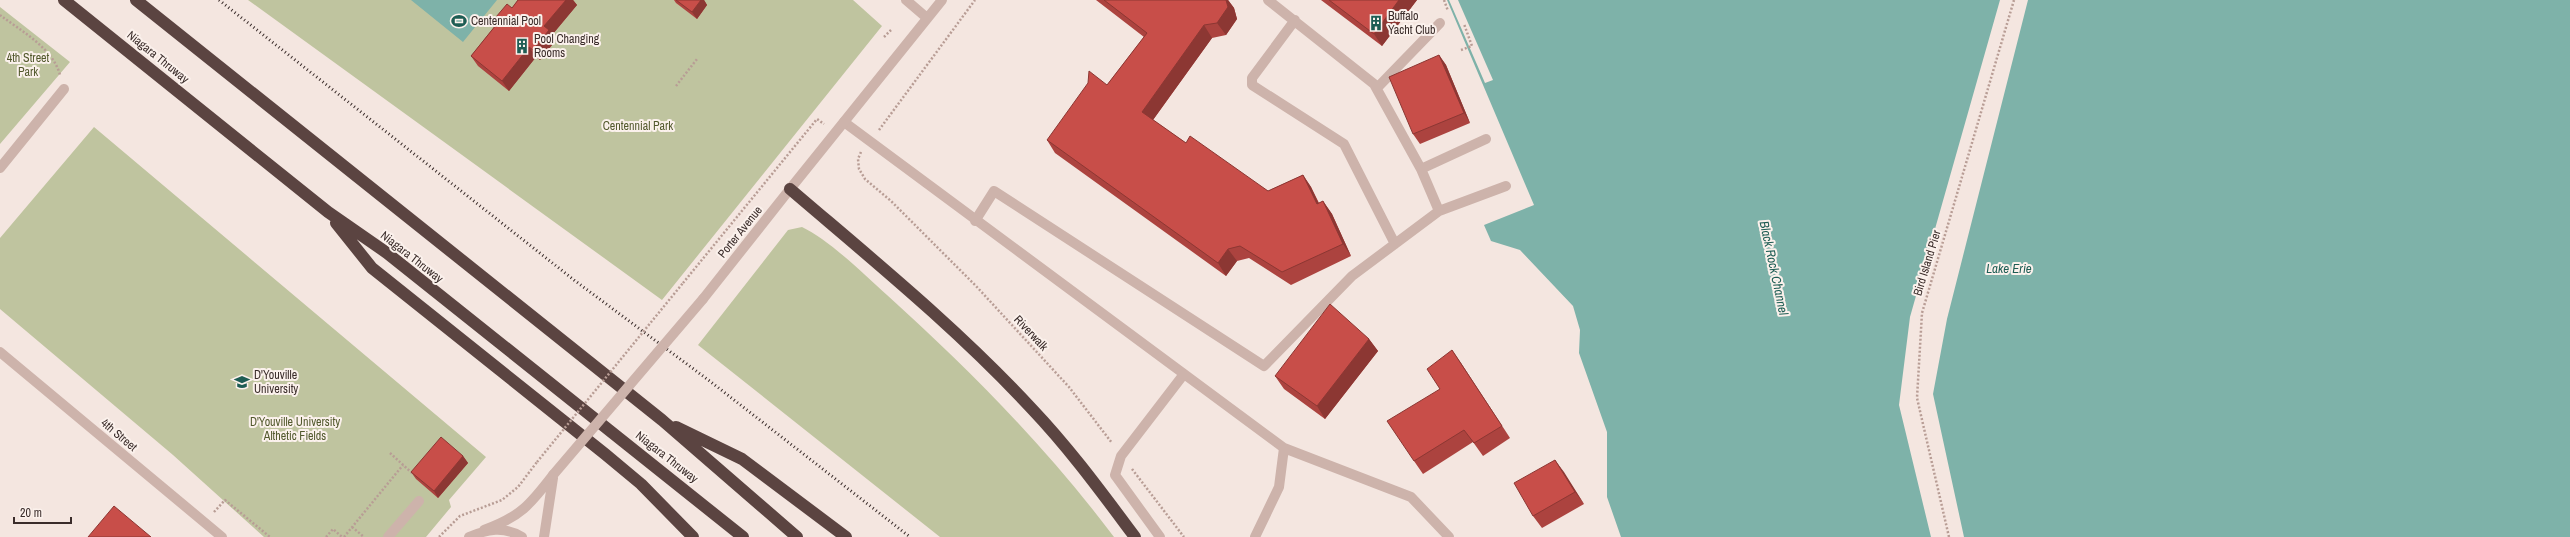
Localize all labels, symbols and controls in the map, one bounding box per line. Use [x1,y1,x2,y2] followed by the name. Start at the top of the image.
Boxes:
[1388,8,1435,38] place label: Buffalo Yacht Club
[450,12,468,30] sports icon: Centennial Pool
[471,13,541,29] place label: Centennial Pool
[1367,14,1385,32] building icon: Buffalo Yacht Club
[124,27,192,87] street label: Niagara Thruway
[534,31,600,61] place label: Pool Changing Rooms
[513,37,531,55] building icon: Pool Changing Rooms
[7,50,50,80] park label: 4th Street Park
[603,118,673,134] park label: Centennial Park
[714,203,766,261] street label: Porter Avenue
[1756,219,1792,317] water label: Black Rock Channel
[377,228,447,287] street label: Niagara Thruway
[1909,228,1945,298] street label: Bird Island Pier
[1986,260,2032,277] water label: Lake Erie
[1010,312,1052,354] street label: Riverwalk
[254,367,298,397] place label: D'Youville University
[233,373,251,391] school or university icon: D'Youville University
[250,414,340,444] park label: D'Youville University Althetic Fields
[98,415,141,455] street label: 4th Street
[632,428,702,487] street label: Niagara Thruway
[14,499,71,525] scale bar
[20,505,42,521] text: 20 m

